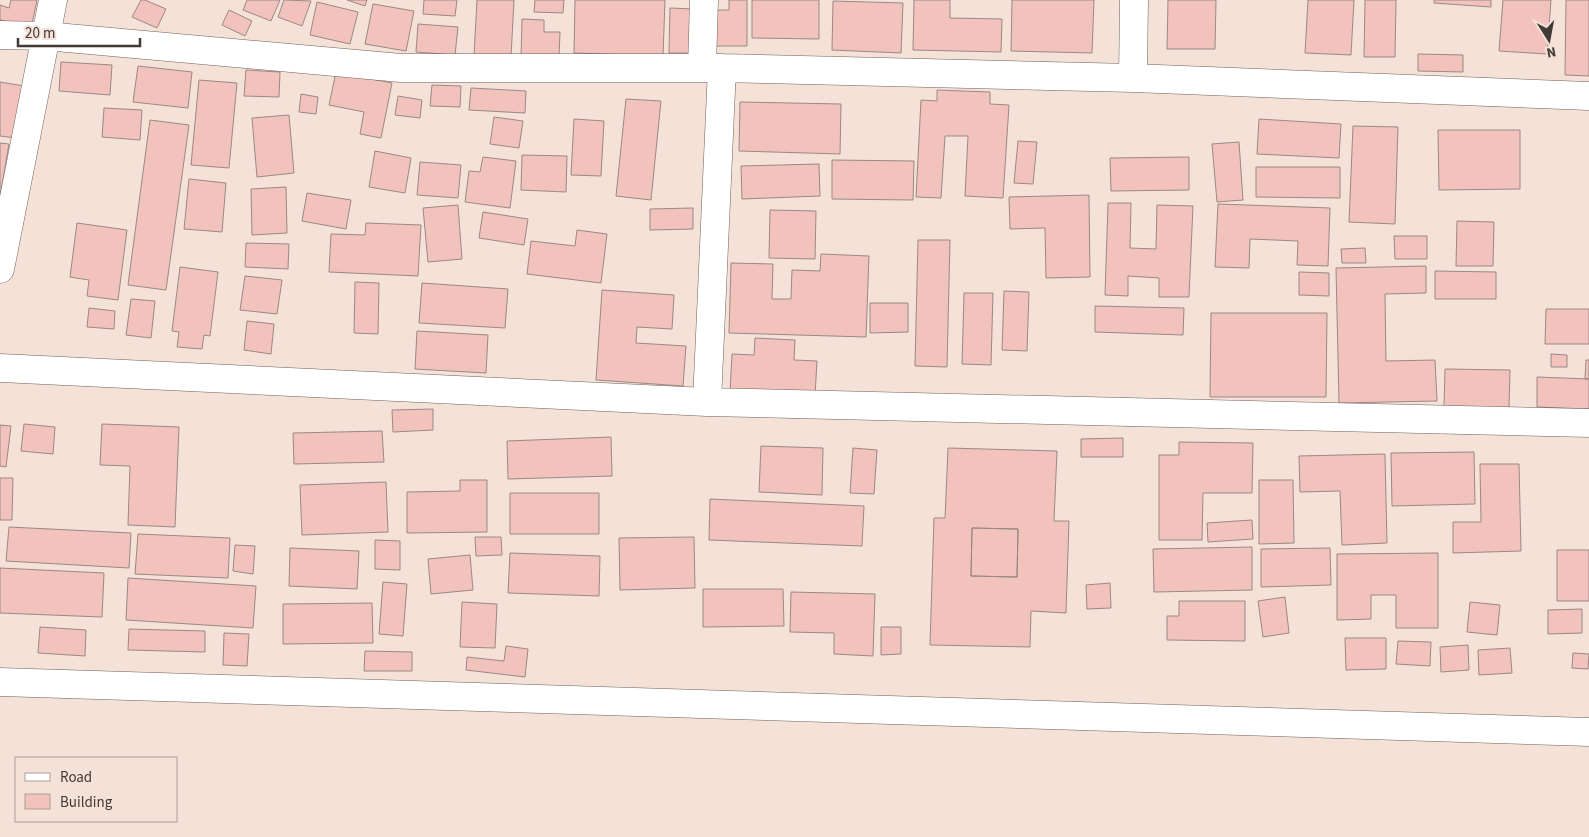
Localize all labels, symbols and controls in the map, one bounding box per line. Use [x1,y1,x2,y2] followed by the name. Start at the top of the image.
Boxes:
[18,15,140,47] scale bar
[1524,15,1574,65] north arrow
[25,23,55,44] text: 20 m
[1545,41,1558,62] text: N
[15,757,178,822] legend
[60,767,92,788] text: Road
[60,792,113,813] text: Building

